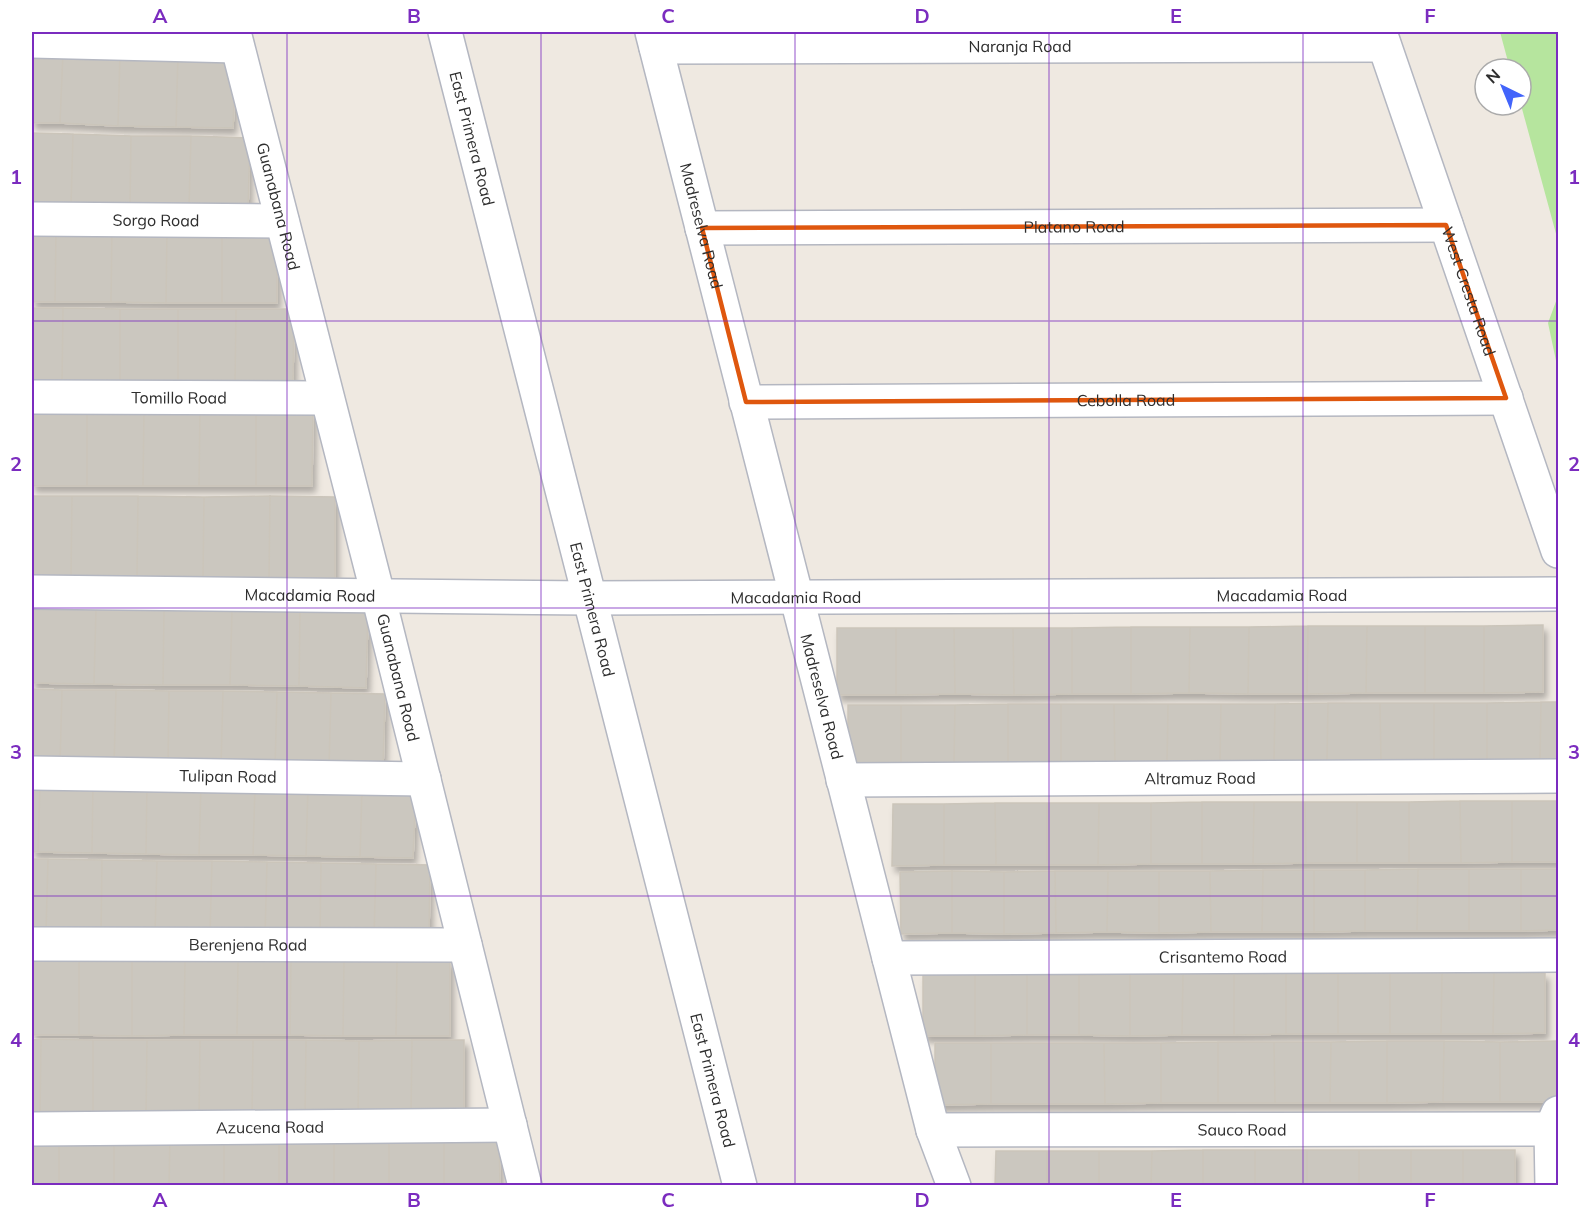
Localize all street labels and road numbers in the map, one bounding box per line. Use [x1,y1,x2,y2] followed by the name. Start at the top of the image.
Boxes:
[968,36,1072,56] street label: Naranja Road
[445,69,499,208] street label: East Primera Road
[253,140,305,272] street label: Guanabana Road
[676,161,727,291] street label: Madreselva Road
[112,210,200,230] street label: Sorgo Road
[1023,216,1125,237] street label: Platano Road
[1438,224,1500,358] street label: West Cresta Road
[131,387,227,408] street label: Tomillo Road
[1077,390,1175,410] street label: Cebolla Road
[566,540,619,679] street label: East Primera Road
[244,584,376,606] street label: Macadamia Road
[1216,585,1347,605] street label: Macadamia Road
[730,587,861,607] street label: Macadamia Road
[373,611,424,743] street label: Guanabana Road
[796,631,848,762] street label: Madreselva Road
[179,765,277,787] street label: Tulipan Road
[1144,768,1256,788] street label: Altramuz Road
[189,934,307,955] street label: Berenjena Road
[1159,946,1287,967] street label: Crisantemo Road
[686,1011,740,1150] street label: East Primera Road
[216,1117,324,1137] street label: Azucena Road
[1197,1119,1287,1140] street label: Sauco Road

